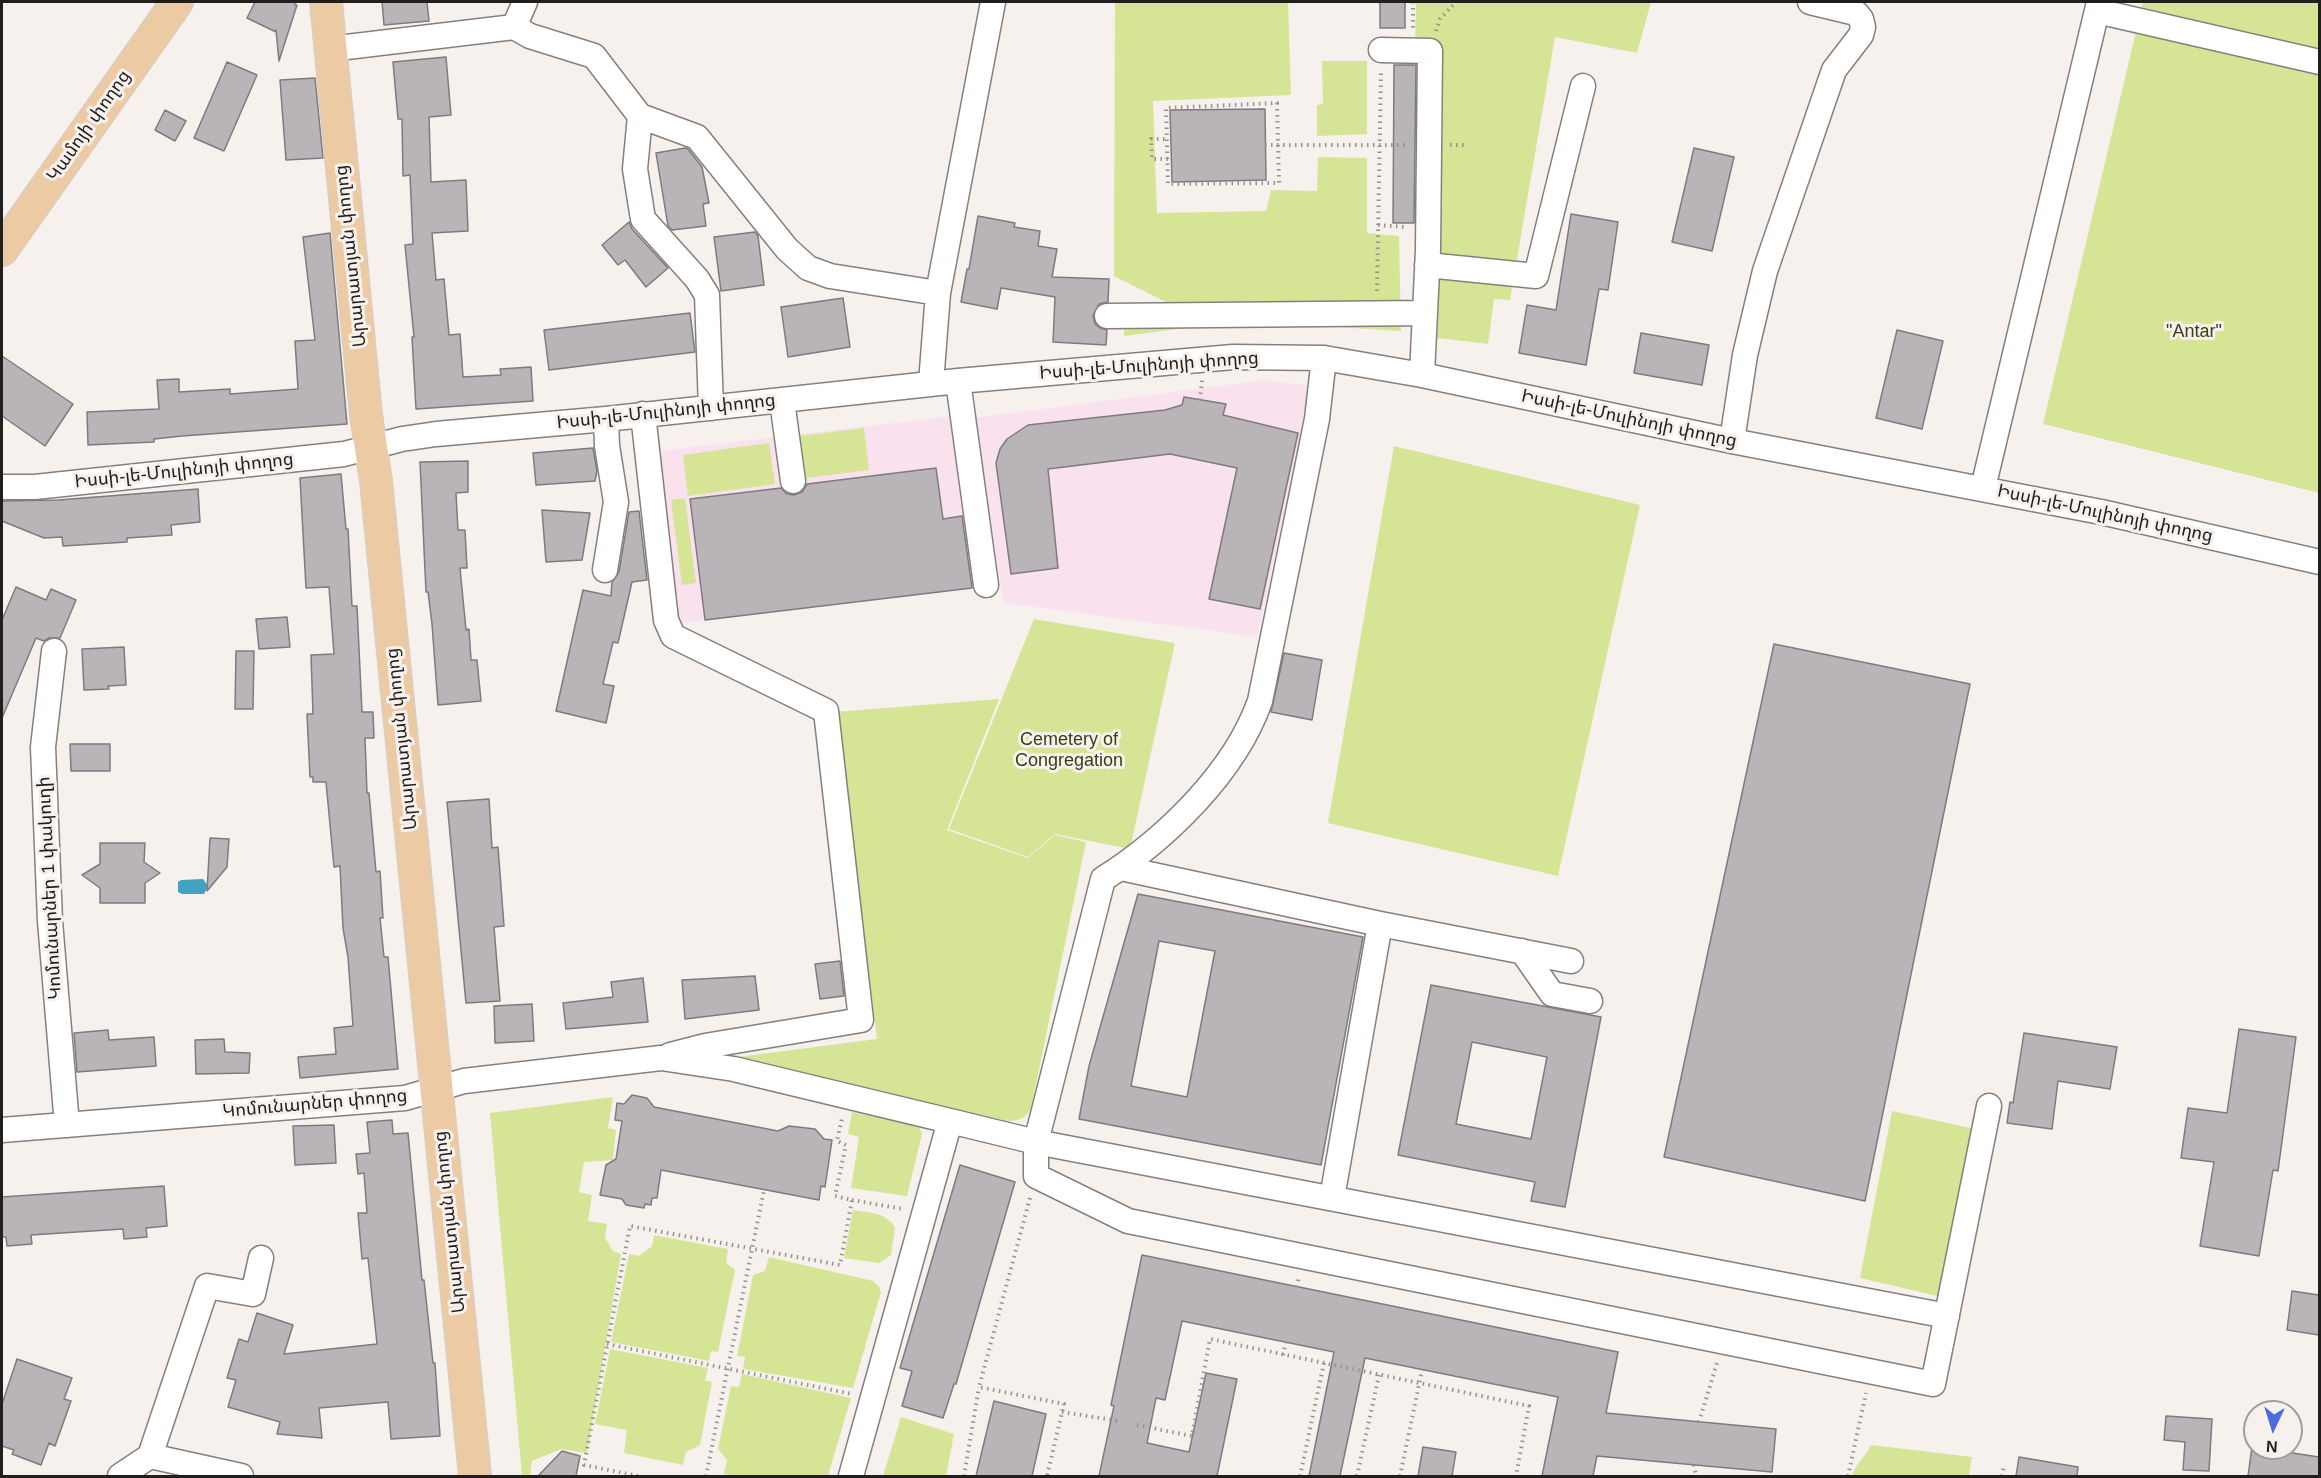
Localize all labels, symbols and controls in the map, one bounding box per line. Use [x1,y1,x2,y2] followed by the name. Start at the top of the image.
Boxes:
[43,66,135,186] street label: Կամոյի փողոց
[331,164,371,348] street label: Արարատյան փողոց
[2166,321,2222,343] park label: "Antar"
[1039,348,1259,384] street label: Իսսի-լե-Մուլինոյի փողոց
[1519,386,1739,452] street label: Իսսի-լե-Մուլինոյի փողոց
[555,390,777,434] street label: Իսսի-լե-Մուլինոյի փողոց
[73,449,295,493] street label: Իսսի-լե-Մուլինոյի փողոց
[1995,481,2215,547] street label: Իսսի-լե-Մուլինոյի փողոց
[382,647,422,831] street label: Արարատյան փողոց
[1015,729,1123,771] park label: Cemetery of Congregation
[33,776,67,1000] street label: Կոմունարներ 1 փակուղի
[222,1085,408,1123] street label: Կոմունարներ փողոց
[430,1130,470,1314] street label: Արարատյան փողոց
[2243,1400,2303,1460] north arrow
[2265,1438,2278,1455] text: N

